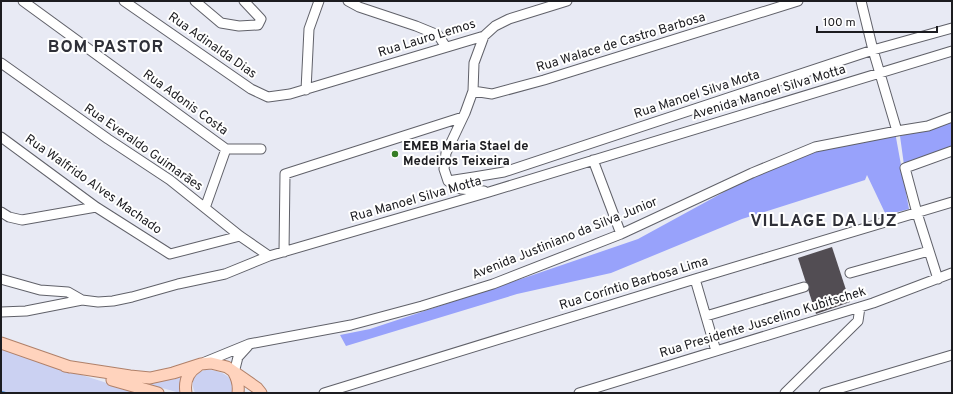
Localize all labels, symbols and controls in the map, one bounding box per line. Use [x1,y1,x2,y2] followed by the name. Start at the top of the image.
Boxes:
[817,8,937,34] scale bar
[165,9,259,83] street label: Rua Adinalda Dias
[534,10,708,76] street label: Rua Walace de Castro Barbosa
[823,15,856,31] text: 100 m
[376,17,478,61] street label: Rua Lauro Lemos
[48,37,164,59] district label: BOM PASTOR
[690,62,848,124] street label: Avenida Manoel Silva Motta
[139,67,231,139] street label: Rua Adonis Costa
[632,67,762,123] street label: Rua Manoel Silva Mota
[80,101,206,195] street label: Rua Everaldo Guimarães
[21,132,165,238] street label: Rua Walfrido Alves Machado
[403,139,528,170] place label: EMEB Maria Stael de Medeiros Teixeira
[390,149,400,159] marker: EMEB Maria Stael de Medeiros Teixeira
[348,174,484,226] street label: Rua Manoel Silva Motta
[470,194,660,284] street label: Avenida Justiniano da Silva Junior
[750,211,898,233] district label: VILLAGE DA LUZ
[558,254,710,314] street label: Rua Coríntio Barbosa Lima
[658,284,868,362] street label: Rua Presidente Juscelino Kubitschek

